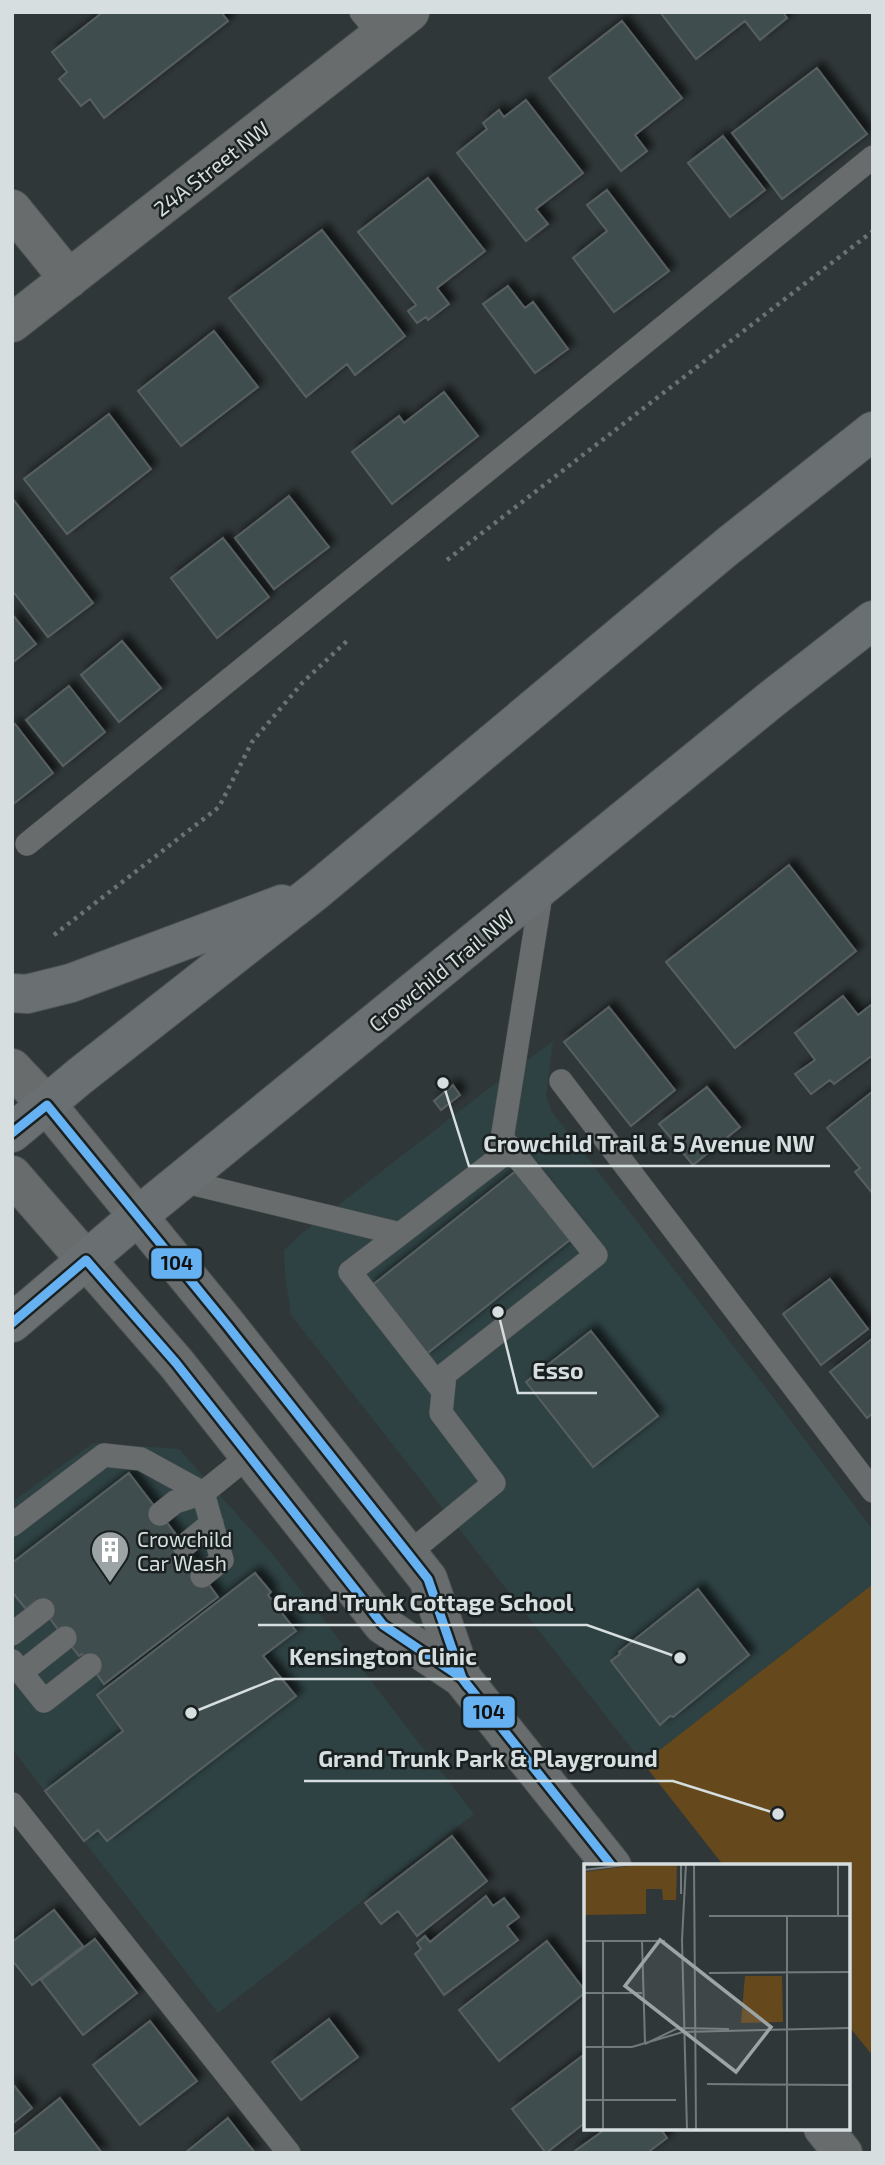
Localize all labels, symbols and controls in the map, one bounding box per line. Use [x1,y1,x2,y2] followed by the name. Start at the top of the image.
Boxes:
[148,115,274,221] street label: 24A Street NW
[363,904,519,1036] street label: Crowchild Trail NW
[469,1122,830,1166] callout: Crowchild Trail & 5 Avenue NW
[483,1129,815,1157] text: Crowchild Trail & 5 Avenue NW
[150,1247,203,1280] line badge: 104
[161,1251,193,1274] text: 104
[518,1349,597,1393] callout: Esso
[532,1356,584,1384] text: Esso
[137,1526,232,1575] place label: Crowchild Car Wash
[89,1529,131,1584] building icon: Crowchild Car Wash
[258,1581,587,1625] callout: Grand Trunk Cottage School
[273,1588,574,1616] text: Grand Trunk Cottage School
[275,1635,491,1679] callout: Kensington Clinic
[289,1642,477,1670] text: Kensington Clinic
[462,1695,516,1729] line badge: 104
[473,1700,505,1723] text: 104
[304,1737,673,1781] callout: Grand Trunk Park & Playground
[318,1744,658,1772] text: Grand Trunk Park & Playground
[584,1864,850,2130] inset map

